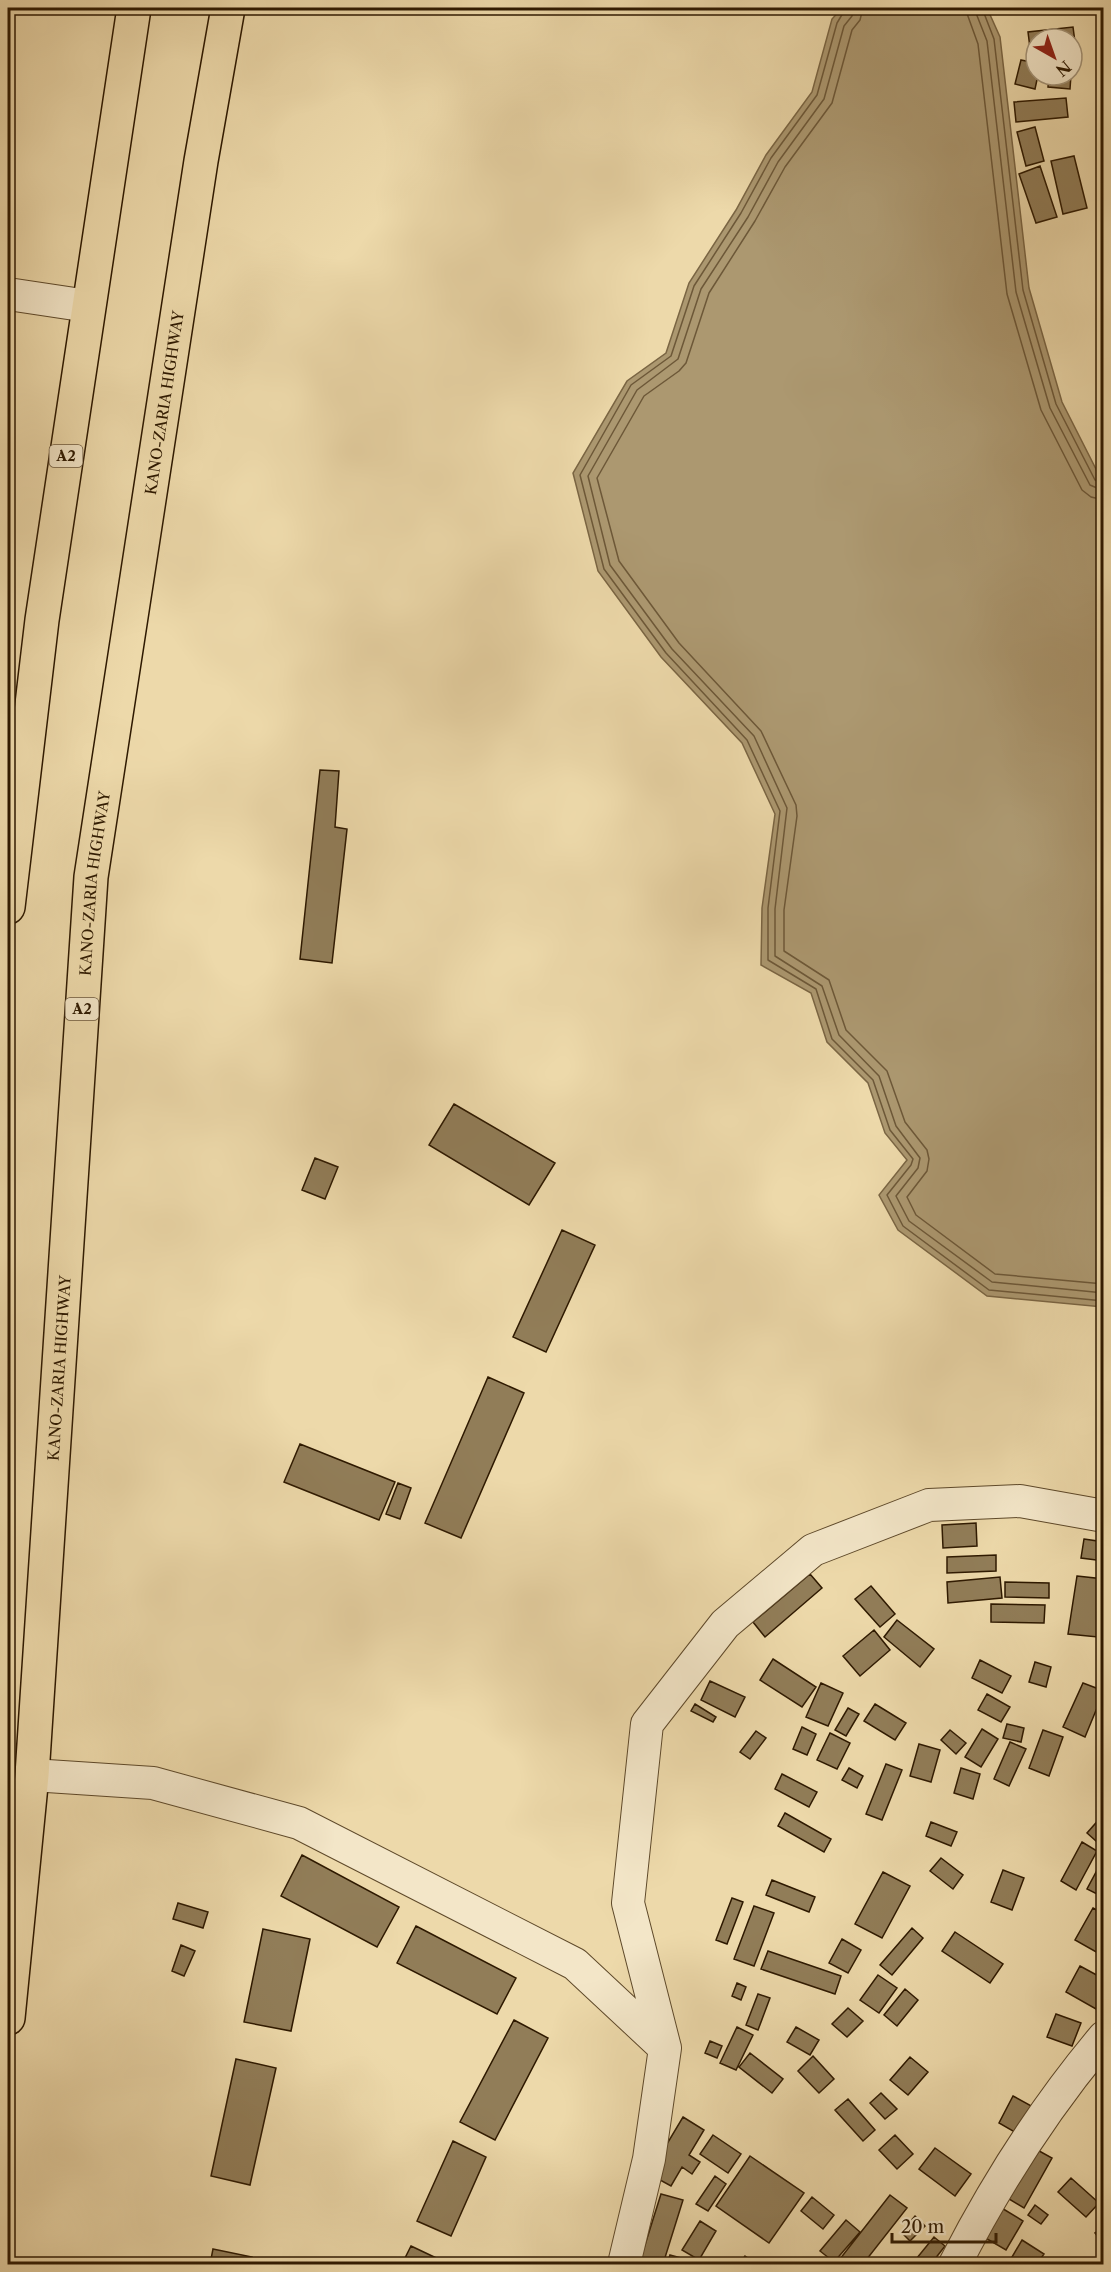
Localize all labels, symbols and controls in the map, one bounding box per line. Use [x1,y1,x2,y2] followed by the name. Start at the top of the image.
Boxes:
[1024,27,1084,87] north arrow
[1052,56,1075,81] text: N
[140,309,187,496] street label: KANO-ZARIA HIGHWAY
[50,445,82,467] road number: A2
[75,789,114,976] street label: KANO-ZARIA HIGHWAY
[66,998,98,1020] road number: A2
[43,1274,74,1461] street label: KANO-ZARIA HIGHWAY
[892,2206,996,2244] scale bar
[901,2216,945,2238] text: 20 m

